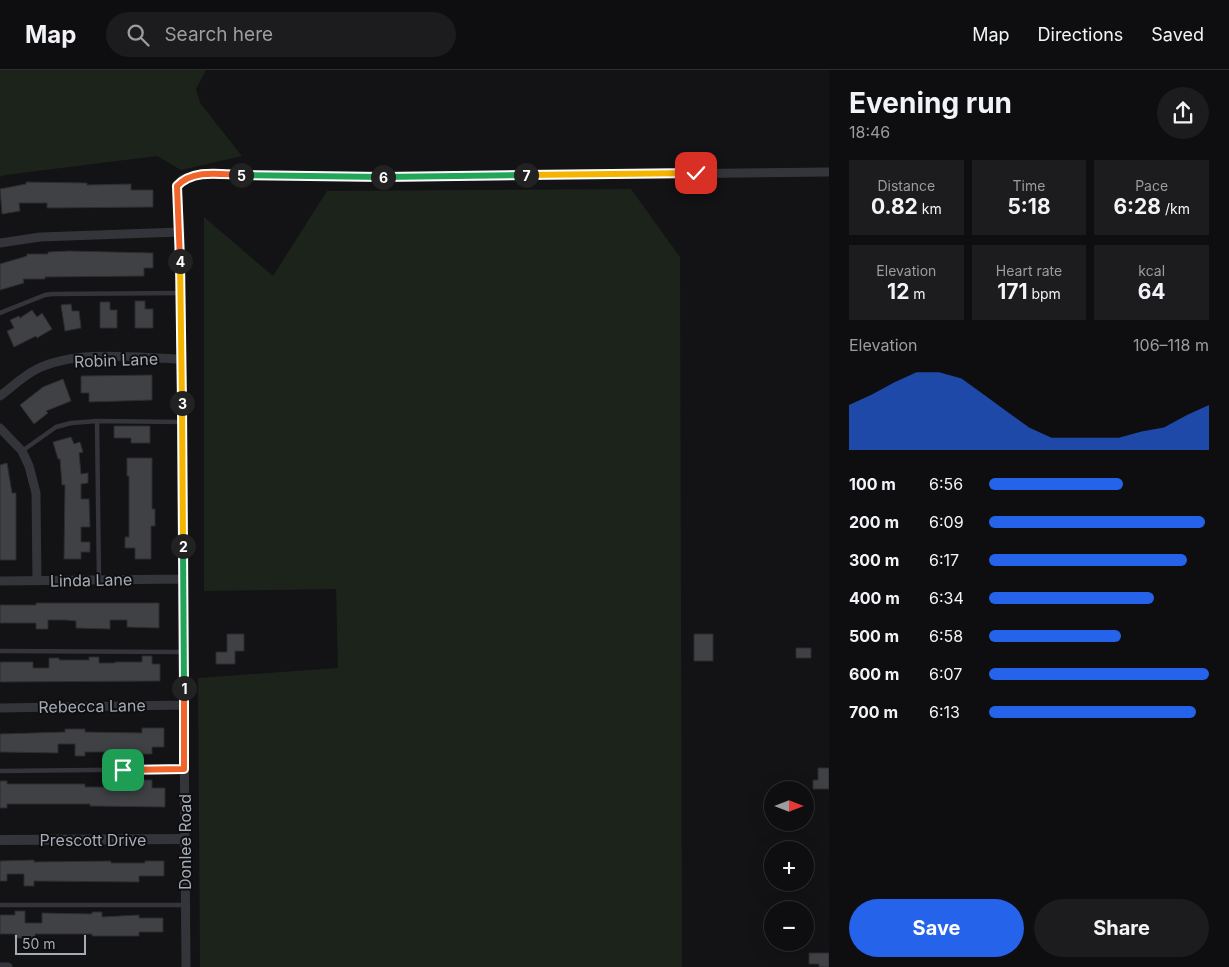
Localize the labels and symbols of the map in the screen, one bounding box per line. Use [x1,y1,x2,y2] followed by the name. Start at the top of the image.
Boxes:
[675,152,717,194] pin
[228,162,254,188] pin: 5
[514,162,538,188] pin: 7
[370,164,396,190] pin: 6
[168,248,192,274] pin: 4
[74,349,158,371] street label: Robin Lane
[170,390,194,416] pin: 3
[170,534,196,558] pin: 2
[50,569,132,591] street label: Linda Lane
[172,676,196,700] pin: 1
[38,695,146,717] street label: Rebecca Lane
[102,749,144,791] pin
[764,781,814,831] north arrow
[175,794,195,890] street label: Donlee Road
[40,830,146,850] street label: Prescott Drive
[15,932,86,955] scale bar

